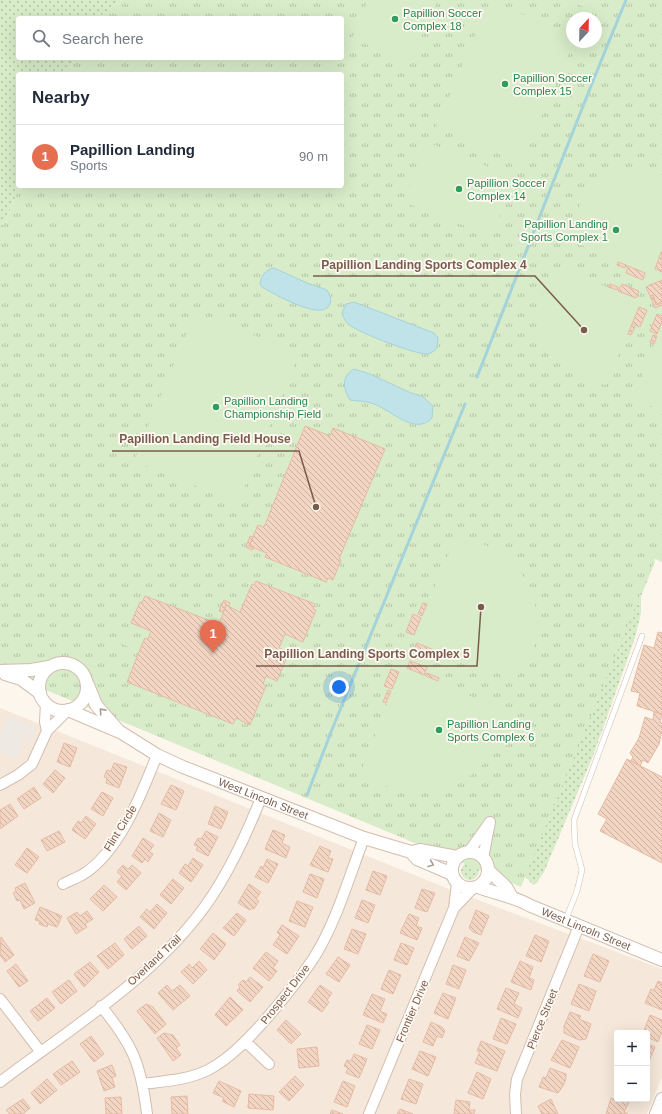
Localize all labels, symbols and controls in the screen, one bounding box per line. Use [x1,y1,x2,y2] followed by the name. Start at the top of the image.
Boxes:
[403,7,482,32] place label: Papillion Soccer Complex 18
[566,12,602,48] north arrow
[390,14,400,24] marker: Papillion Soccer Complex 18
[16,16,344,60] search box
[30,27,52,49] icon: search
[62,30,144,47] text: Search here
[513,72,592,97] place label: Papillion Soccer Complex 15
[500,79,510,89] marker: Papillion Soccer Complex 15
[32,88,90,107] text: Nearby
[70,141,195,158] text: Papillion Landing
[41,149,49,164] text: 1
[299,149,328,164] text: 90 m
[70,158,108,173] text: Sports
[467,177,546,202] place label: Papillion Soccer Complex 14
[454,184,464,194] marker: Papillion Soccer Complex 14
[521,218,608,243] place label: Papillion Landing Sports Complex 1
[611,225,621,235] marker: Papillion Landing Sports Complex 1
[313,252,535,276] callout: Papillion Landing Sports Complex 4
[321,258,527,272] text: Papillion Landing Sports Complex 4
[224,395,321,420] place label: Papillion Landing Championship Field
[211,402,221,412] marker: Papillion Landing Championship Field
[112,427,299,451] callout: Papillion Landing Field House
[119,432,291,446] text: Papillion Landing Field House
[200,620,226,653] pin: 1
[256,642,477,666] callout: Papillion Landing Sports Complex 5
[264,647,470,661] text: Papillion Landing Sports Complex 5
[329,677,349,697] your location
[99,708,106,716] one-way arrow
[447,718,534,743] place label: Papillion Landing Sports Complex 6
[434,725,444,735] marker: Papillion Landing Sports Complex 6
[217,776,310,822] street label: West Lincoln Street
[101,803,139,853] street label: Flint Circle
[426,859,434,867] one-way arrow
[540,905,632,952] street label: West Lincoln Street
[125,932,183,988] street label: Overland Trail
[258,962,312,1026] street label: Prospect Drive
[393,978,431,1044] street label: Frontier Drive
[525,987,559,1051] street label: Pierce Street
[614,1030,650,1102] map controls
[614,1030,650,1066] button: +
[614,1066,650,1102] button: −

